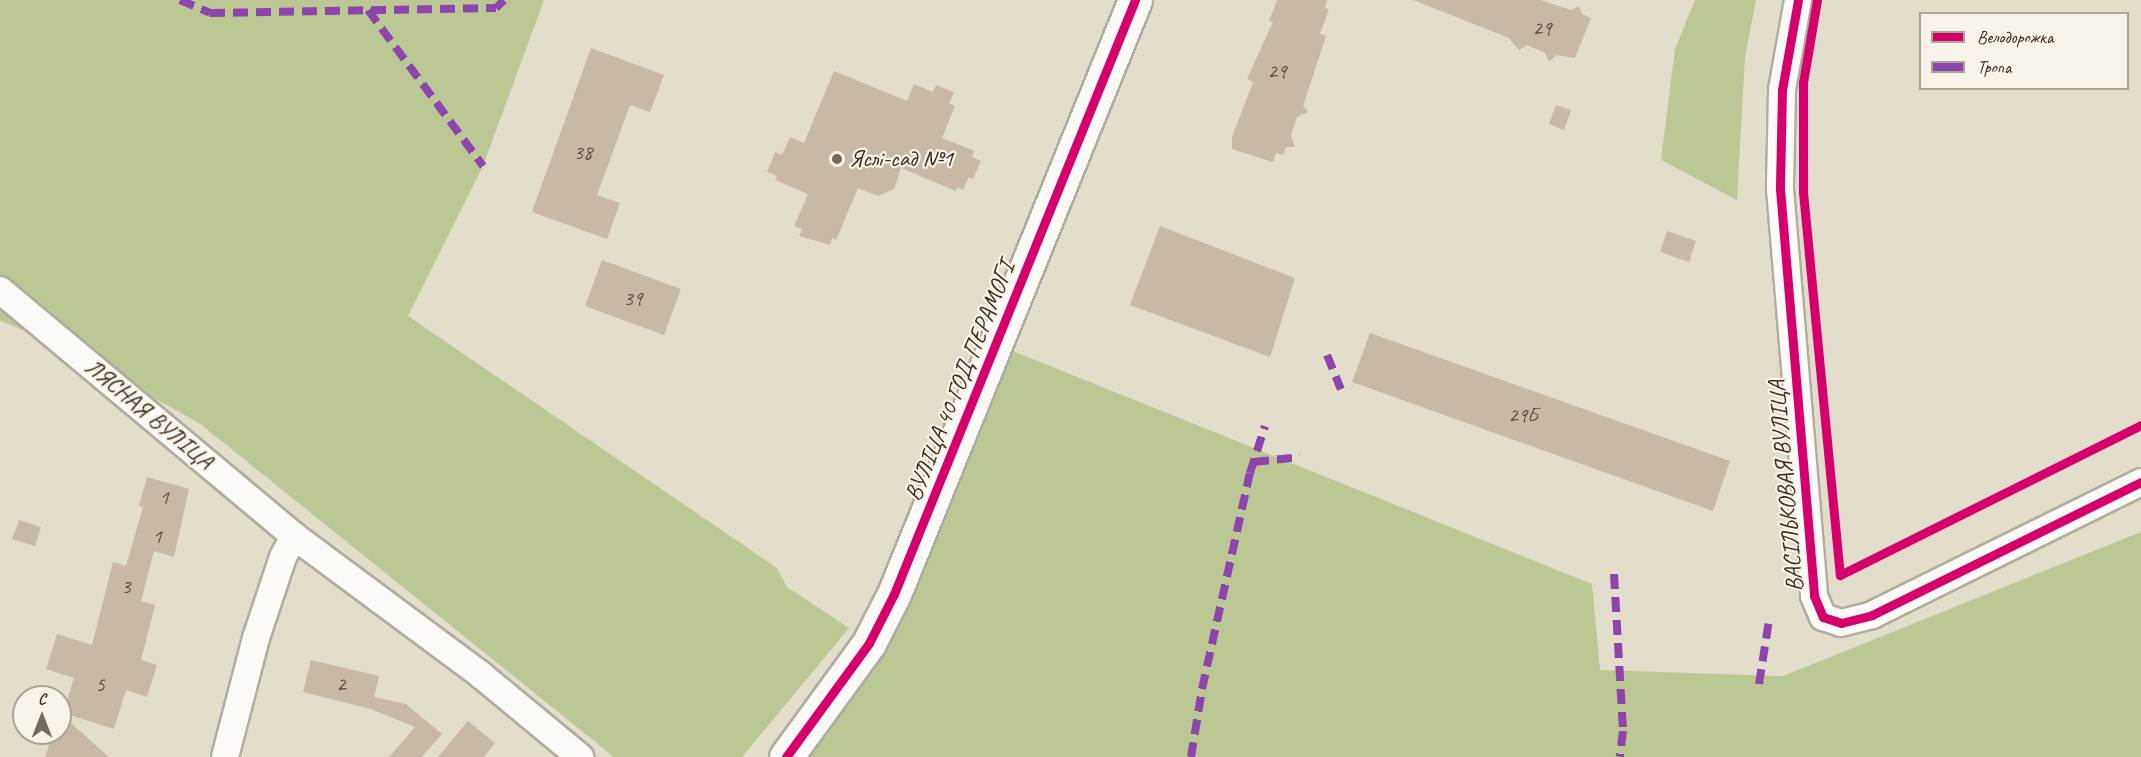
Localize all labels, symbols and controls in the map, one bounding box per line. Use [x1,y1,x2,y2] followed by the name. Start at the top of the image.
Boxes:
[1919,12,2129,90] legend
[1533,15,1551,41] house number: 29
[1977,26,2053,48] text: Велодорожка
[1977,56,2011,78] text: Тропа
[1268,58,1286,84] house number: 29
[574,139,592,165] house number: 38
[849,145,953,173] place label: Яслі-сад №1
[830,152,844,166] marker: Яслі-сад №1
[899,258,1021,504] street label: ВУЛІЦА 40 ГОД ПЕРАМОГІ
[624,285,642,311] house number: 39
[79,352,219,476] street label: ЛЯСНАЯ ВУЛІЦА
[1762,379,1810,593] street label: ВАСІЛЬКОВАЯ ВУЛІЦА
[1508,402,1538,428] house number: 29Б
[159,484,169,510] house number: 1
[152,523,162,549] house number: 1
[121,573,131,599] house number: 3
[95,671,105,697] house number: 5
[336,671,346,697] house number: 2
[12,685,72,745] north arrow
[38,689,46,709] text: С

